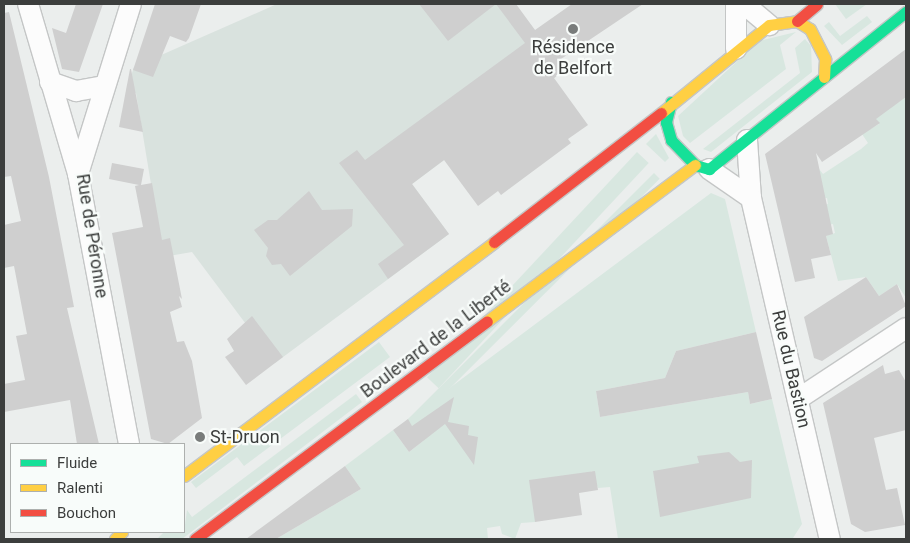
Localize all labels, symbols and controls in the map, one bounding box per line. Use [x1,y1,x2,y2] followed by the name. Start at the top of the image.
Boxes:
[567,23,579,35] marker: Résidence de Belfort
[532,37,614,80] place label: Résidence de Belfort
[72,172,112,300] street label: Rue de Péronne
[357,275,515,403] street label: Boulevard de la Liberté
[767,308,815,430] street label: Rue du Bastion
[210,426,280,448] place label: St-Druon
[194,431,206,443] marker: St-Druon
[10,443,185,533] legend
[57,454,97,472] text: Fluide
[57,479,103,497] text: Ralenti
[57,504,116,522] text: Bouchon

